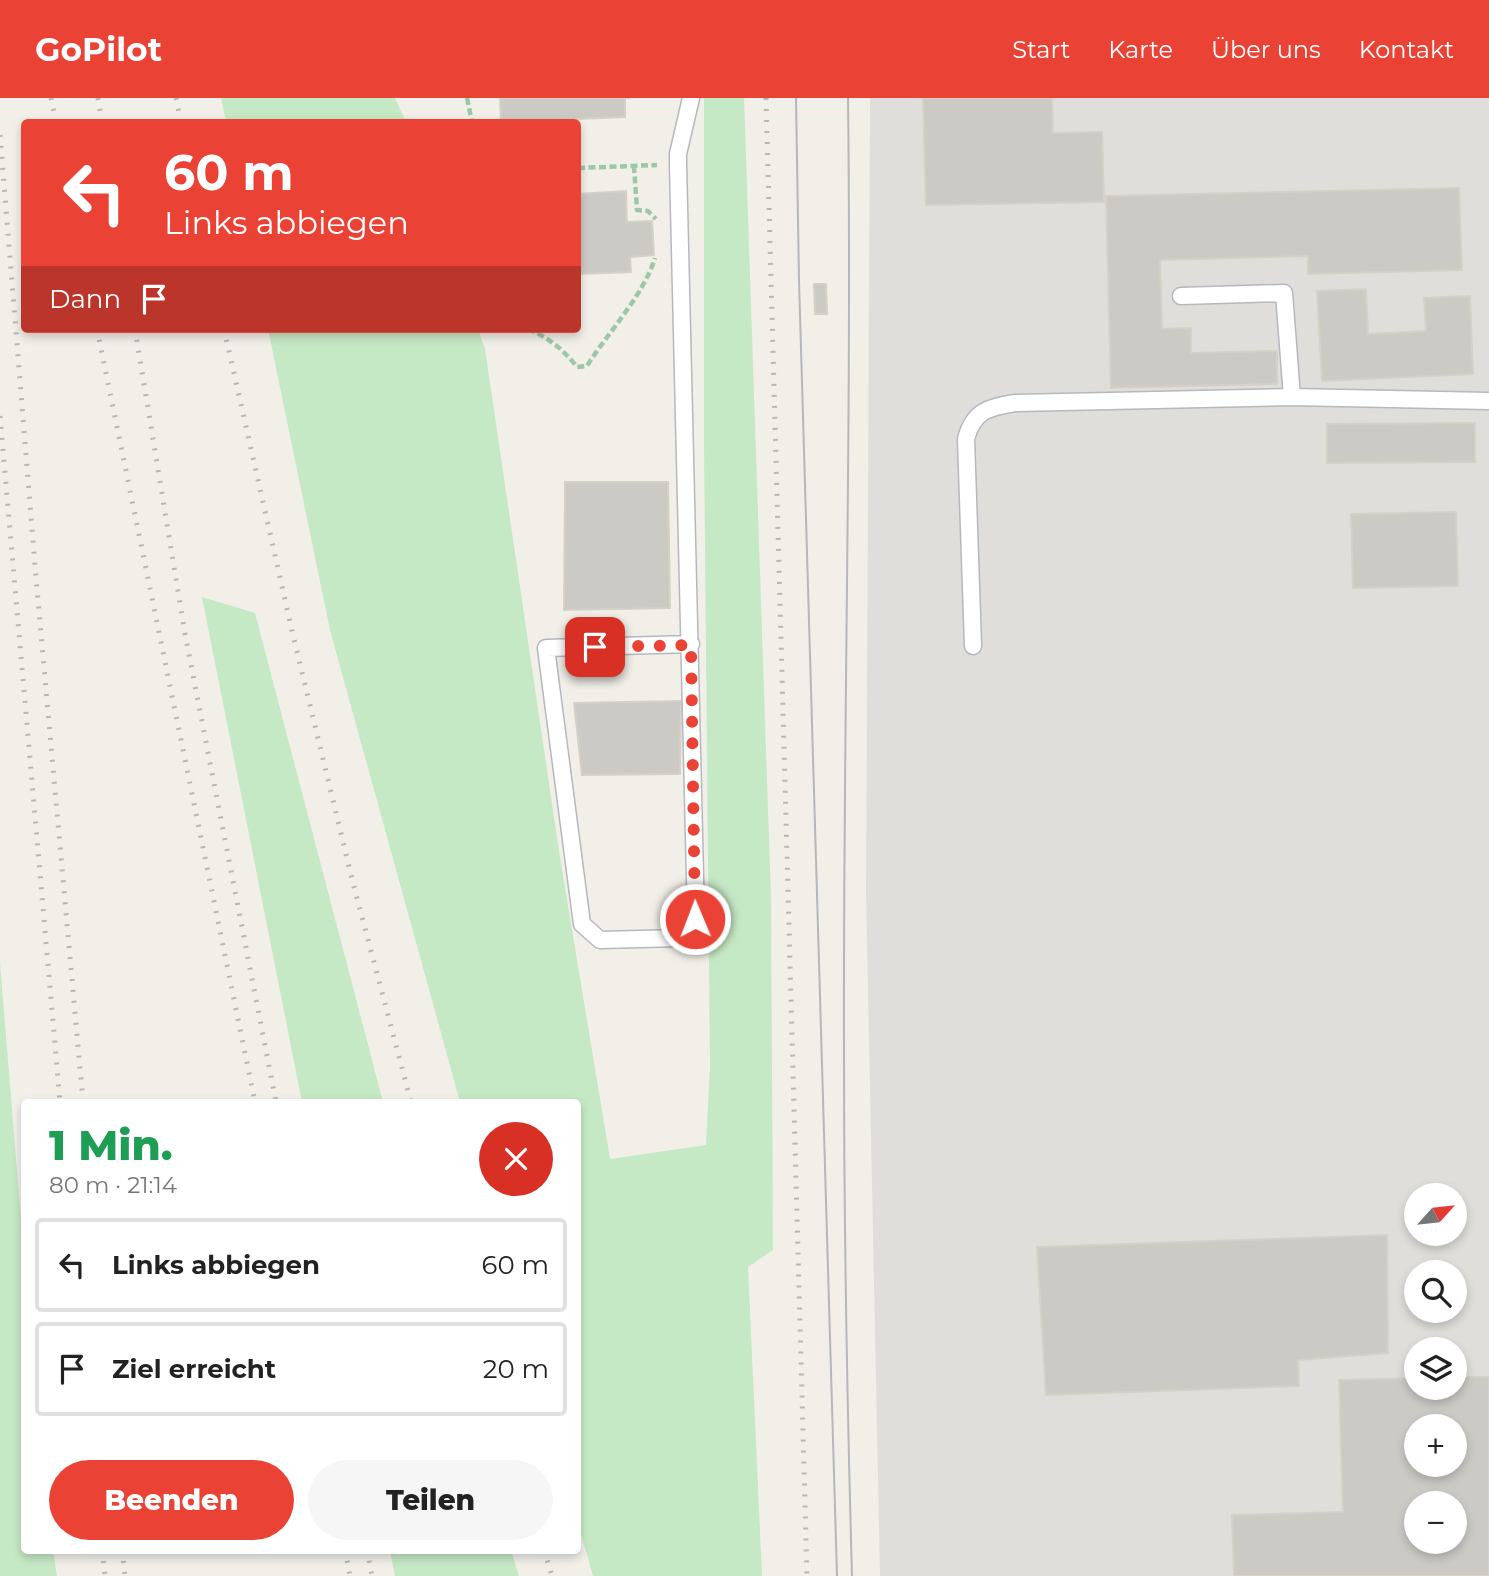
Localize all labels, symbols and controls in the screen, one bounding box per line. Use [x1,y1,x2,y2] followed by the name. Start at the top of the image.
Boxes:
[35,29,162,69] text: GoPilot
[1012,35,1070,64] text: Start
[1108,35,1173,64] text: Karte
[1211,35,1321,64] text: Über uns
[1359,35,1454,64] text: Kontakt
[164,143,294,202] text: 60 m
[49,147,140,238] icon: left
[164,203,409,242] text: Links abbiegen
[135,280,173,318] icon: arrive
[49,283,121,315] text: Dann
[565,617,625,677] pin
[576,628,614,666] icon: arrive
[658,882,732,956] position arrow
[49,1119,173,1171] text: 1 Min.
[479,1122,553,1196] button: close
[49,1171,177,1199] text: 80 m · 21:14
[1404,1183,1466,1246] north arrow
[1404,1183,1467,1554] map controls
[53,1246,91,1284] icon: left
[112,1249,320,1281] text: Links abbiegen
[482,1249,549,1281] text: 60 m
[1404,1260,1467,1323] button: search
[1404,1337,1467,1400] button: layers
[53,1350,91,1388] icon: arrive
[112,1353,276,1385] text: Ziel erreicht
[483,1353,549,1385] text: 20 m
[1404,1414,1467,1477] button: +
[49,1460,294,1540] button: Beenden
[308,1460,553,1540] button: Teilen
[1404,1491,1467,1554] button: −

